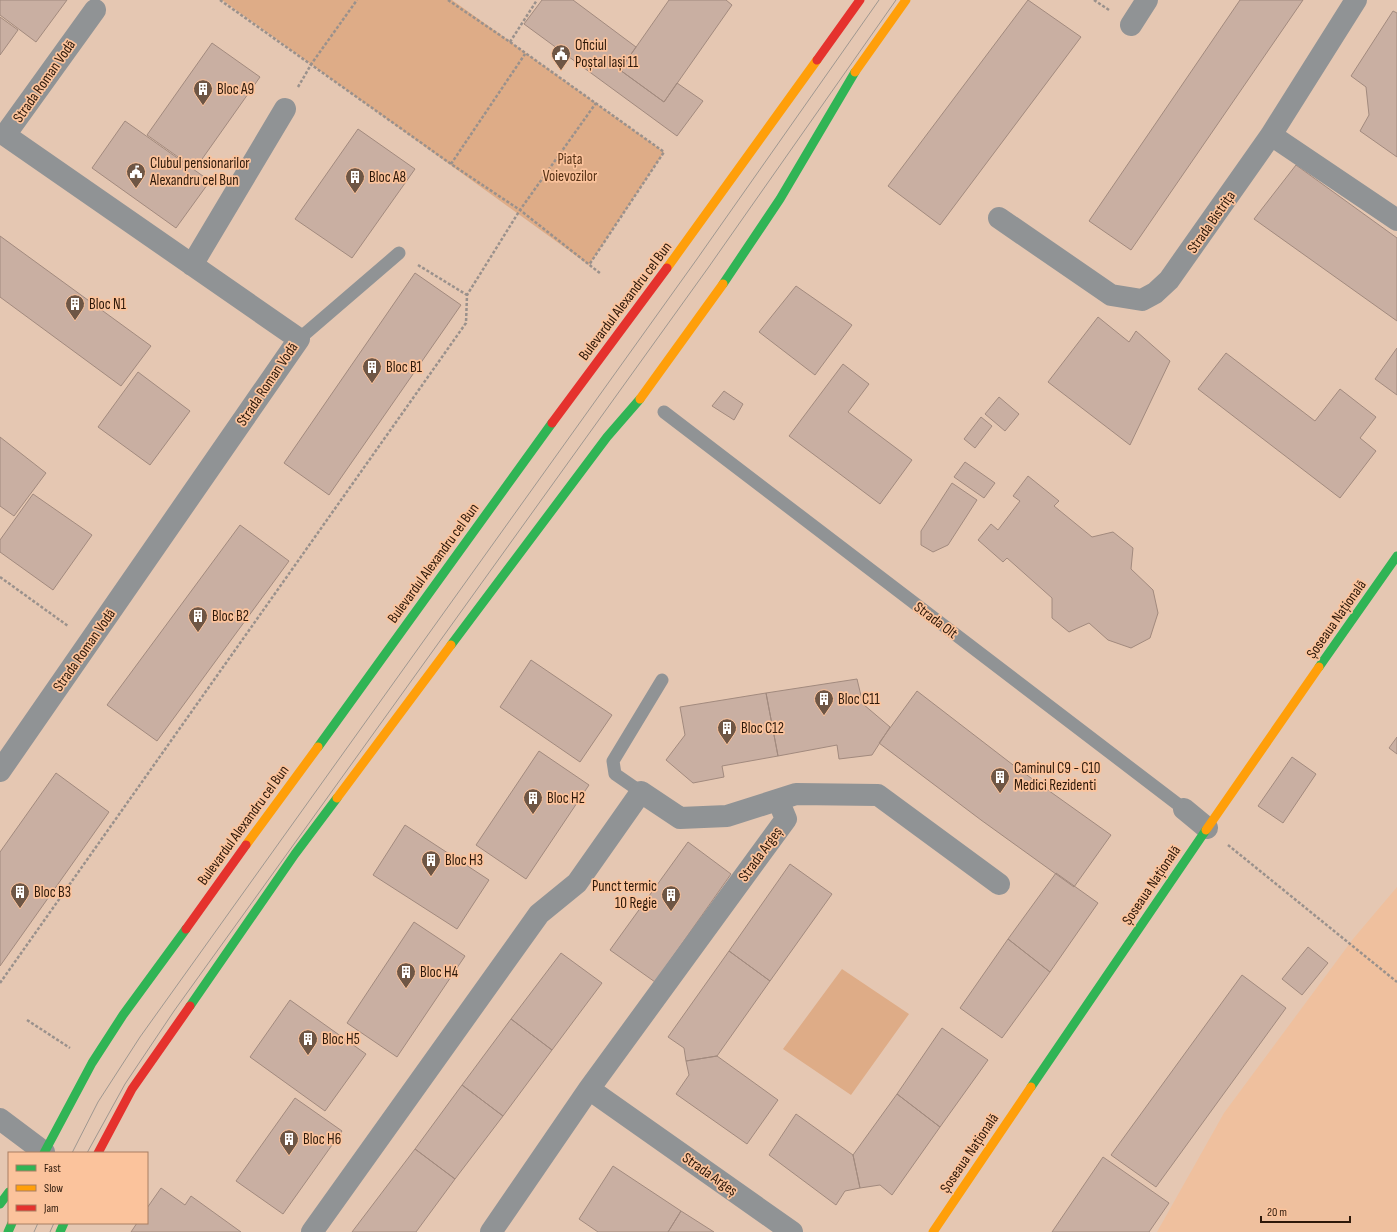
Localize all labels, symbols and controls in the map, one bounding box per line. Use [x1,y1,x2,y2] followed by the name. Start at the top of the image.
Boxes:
[9,36,80,126] street label: Strada Roman Vodă
[575,36,639,72] place label: Oficiul Poștal Iași 11
[550,43,572,71] public building icon: Oficiul Poștal Iași 11
[192,78,214,106] building icon: Bloc A9
[217,80,254,99] place label: Bloc A9
[543,150,598,186] park label: Piața Voievozilor
[149,154,250,190] place label: Clubul pensionarilor Alexandru cel Bun
[125,161,147,189] public building icon: Clubul pensionarilor Alexandru cel Bun
[344,166,366,194] building icon: Bloc A8
[369,168,406,187] place label: Bloc A8
[1183,187,1240,257] street label: Strada Bistrița
[575,238,676,364] street label: Bulevardul Alexandru cel Bun
[64,293,86,321] building icon: Bloc N1
[89,295,127,314] place label: Bloc N1
[232,339,303,430] street label: Strada Roman Vodă
[361,356,383,384] building icon: Bloc B1
[386,358,423,377] place label: Bloc B1
[384,500,483,627] street label: Bulevardul Alexandru cel Bun
[1302,576,1371,662] street label: Șoseaua Națională
[910,598,962,643] street label: Strada Olt
[49,605,120,695] street label: Strada Roman Vodă
[187,605,209,633] building icon: Bloc B2
[212,607,249,626] place label: Bloc B2
[813,688,835,716] building icon: Bloc C11
[838,690,881,709] place label: Bloc C11
[716,717,738,745] building icon: Bloc C12
[741,719,784,738] place label: Bloc C12
[1014,759,1101,795] place label: Caminul C9 - C10 Medici Rezidenti
[194,762,293,889] street label: Bulevardul Alexandru cel Bun
[989,766,1011,794] building icon: Caminul C9 - C10 Medici Rezidenti
[522,787,544,815] building icon: Bloc H2
[547,789,585,808] place label: Bloc H2
[734,823,787,885] street label: Strada Argeș
[1118,842,1185,929] street label: Șoseaua Națională
[420,849,442,877] building icon: Bloc H3
[445,851,483,870] place label: Bloc H3
[592,877,657,913] place label: Punct termic 10 Regie
[9,881,31,909] building icon: Bloc B3
[34,883,71,902] place label: Bloc B3
[660,884,682,912] building icon: Punct termic 10 Regie
[395,961,417,989] building icon: Bloc H4
[420,963,458,982] place label: Bloc H4
[297,1028,319,1056] building icon: Bloc H5
[322,1030,360,1049] place label: Bloc H5
[936,1110,1003,1197] street label: Șoseaua Națională
[278,1128,300,1156] building icon: Bloc H6
[303,1130,341,1149] place label: Bloc H6
[678,1149,741,1200] street label: Strada Argeș
[8,1152,148,1224] legend
[44,1161,61,1176] text: Fast
[44,1181,63,1196] text: Slow
[1261,1198,1350,1224] scale bar
[43,1201,59,1216] text: Jam
[1267,1205,1287,1220] text: 20 m

